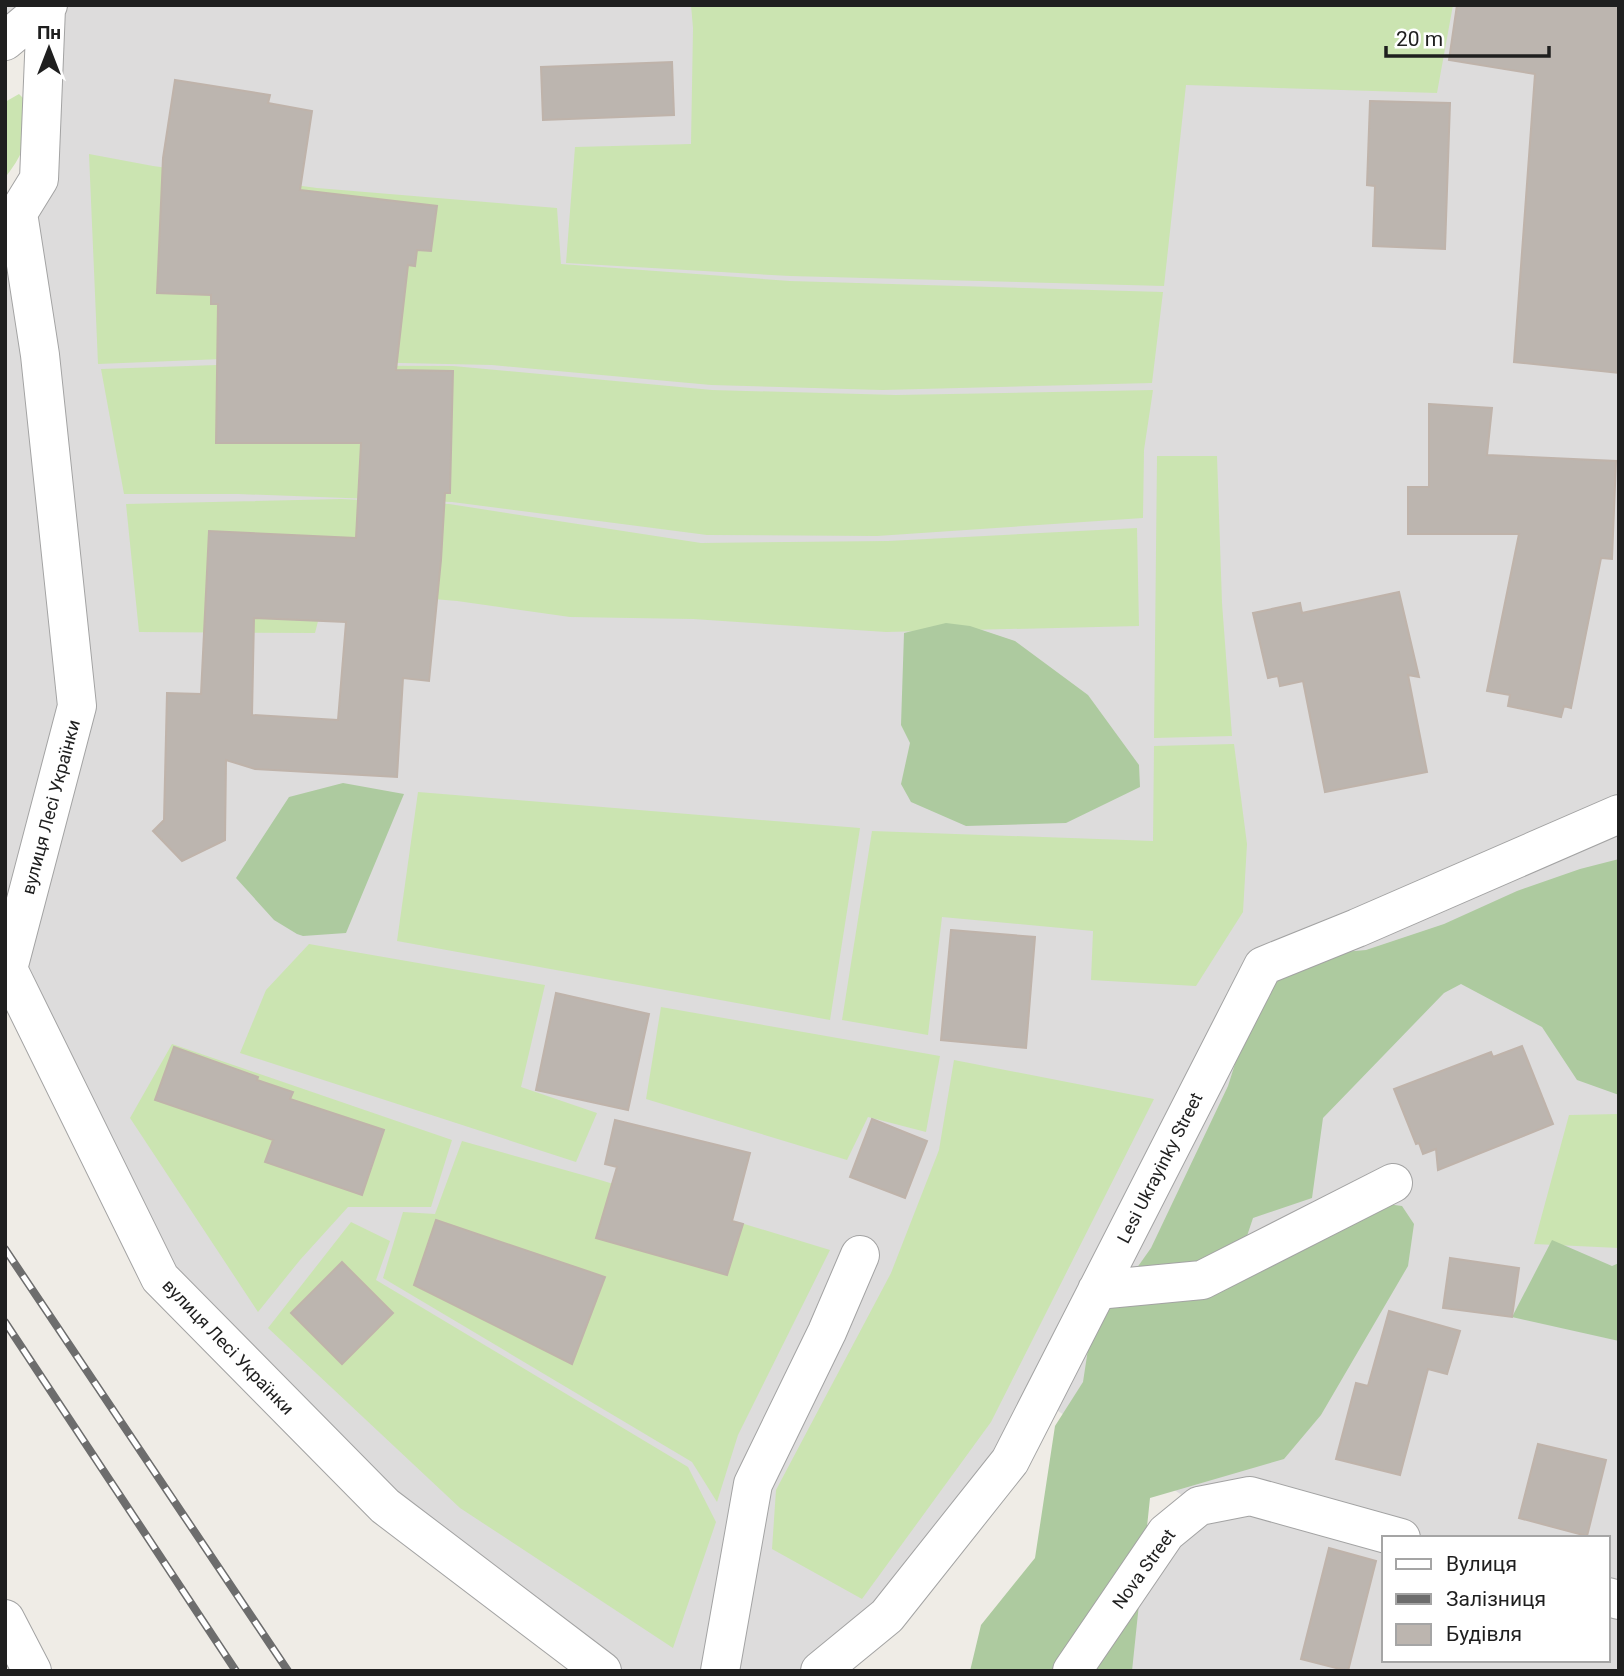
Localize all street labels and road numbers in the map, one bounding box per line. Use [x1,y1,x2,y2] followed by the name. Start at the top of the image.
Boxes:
[17,717,84,896] street label: вулиця Лесі Українки
[1113,1089,1207,1246] street label: Lesi Ukrayinky Street
[158,1275,298,1419] street label: вулиця Лесі Українки
[1108,1525,1180,1613] street label: Nova Street

